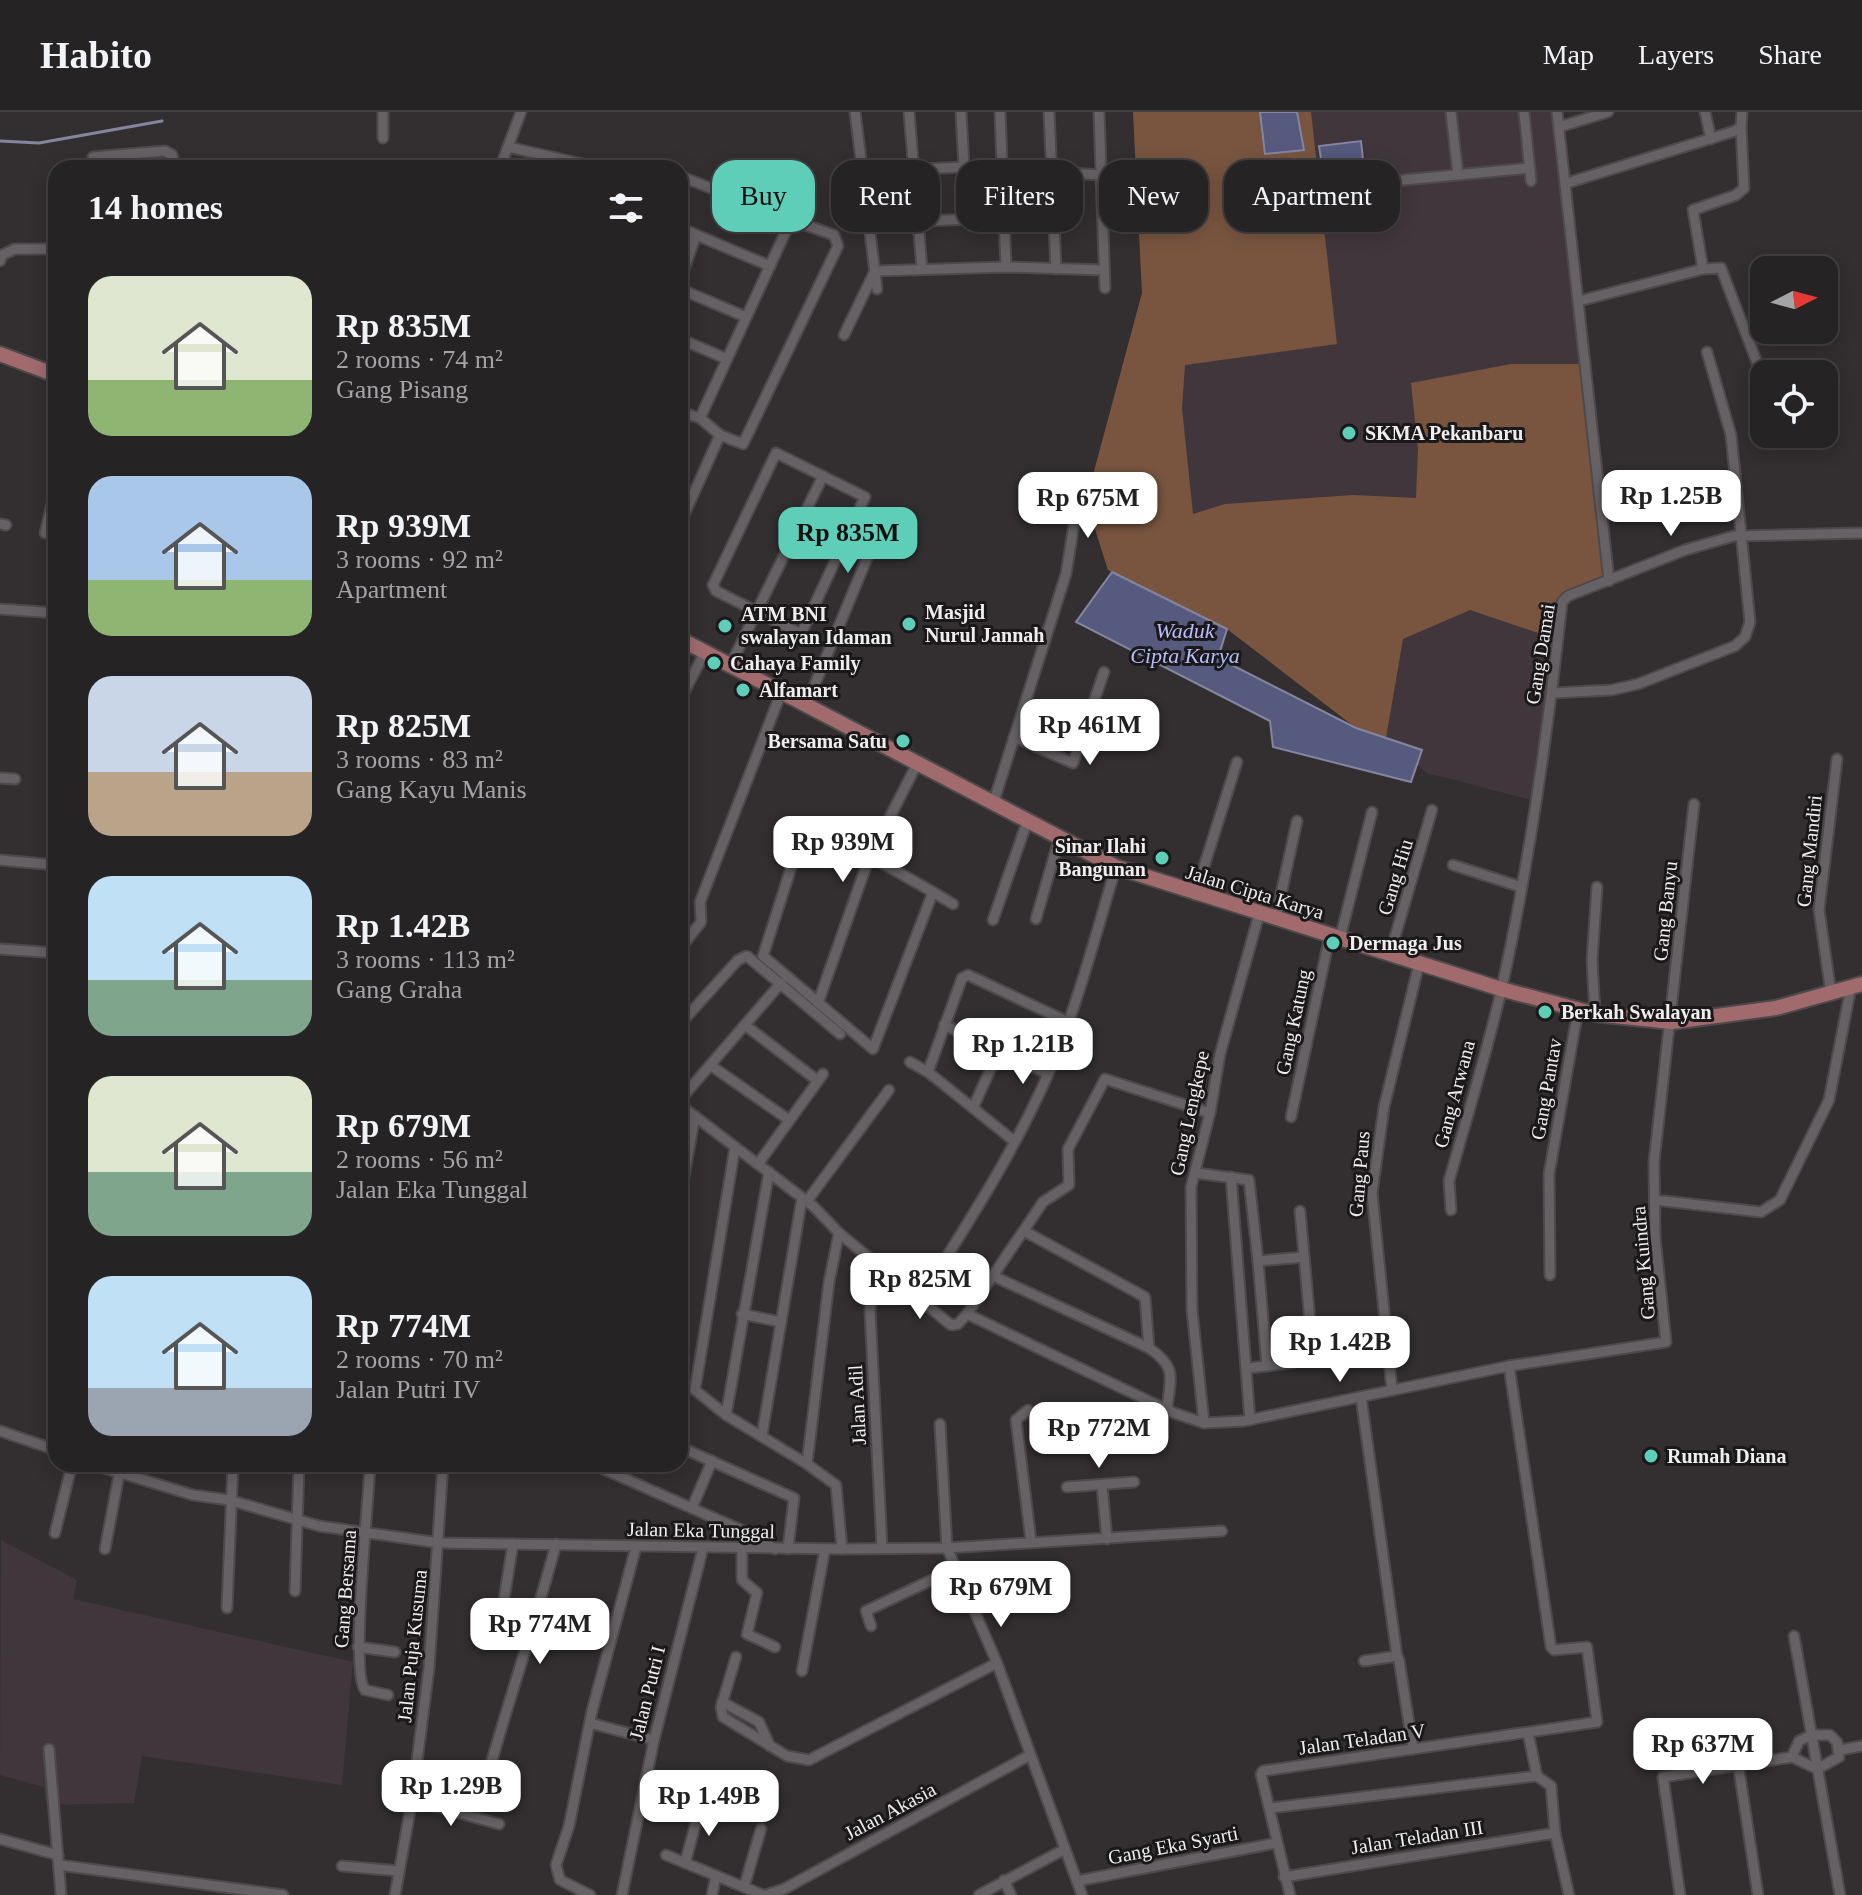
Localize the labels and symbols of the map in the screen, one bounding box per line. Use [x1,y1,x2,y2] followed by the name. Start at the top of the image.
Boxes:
[1750,256,1838,344] north arrow
[1365,422,1523,444] place label: SKMA Pekanbaru
[1340,424,1358,442] marker: SKMA Pekanbaru
[1588,470,1754,538] pin: Rp 1.25B
[1014,472,1162,540] pin: Rp 675M
[774,507,922,575] pin: Rp 835M
[925,601,1045,646] place label: Masjid Nurul Jannah
[1521,602,1560,706] street label: Gang Damai
[741,603,892,649] place label: ATM BNI swalayan Idaman
[900,615,918,633] marker: Masjid Nurul Jannah
[716,617,734,635] marker: ATM BNI swalayan Idaman
[1130,618,1240,668] water label: Waduk Cipta Karya
[730,652,861,675] place label: Cahaya Family
[705,654,723,672] marker: Cahaya Family
[759,679,838,701] place label: Alfamart
[734,681,752,699] marker: Alfamart
[1016,699,1164,767] pin: Rp 461M
[768,730,887,752] place label: Bersama Satu
[894,732,912,750] marker: Bersama Satu
[1792,793,1827,908] street label: Gang Mandiri
[769,816,917,884] pin: Rp 939M
[1055,835,1146,881] place label: Sinar Ilahi Bangunan
[1373,836,1418,918] street label: Gang Hiu
[1153,849,1171,867] marker: Sinar Ilahi Bangunan
[1649,860,1682,962] street label: Gang Banyu
[1183,861,1327,924] street label: Jalan Cipta Karya
[1349,932,1462,955] place label: Dermaga Jus
[1324,934,1342,952] marker: Dermaga Jus
[1271,967,1316,1077] street label: Gang Katung
[1561,1001,1712,1024] place label: Berkah Swalayan
[1536,1003,1554,1021] marker: Berkah Swalayan
[940,1018,1106,1086] pin: Rp 1.21B
[1526,1036,1567,1142] street label: Gang Pantav
[1429,1038,1480,1150] street label: Gang Arwana
[1165,1048,1214,1178] street label: Gang Lengkepe
[1344,1130,1375,1218] street label: Gang Paus
[1627,1205,1660,1321] street label: Gang Kuindra
[846,1253,994,1321] pin: Rp 825M
[1257,1316,1423,1384] pin: Rp 1.42B
[844,1364,870,1446] street label: Jalan Adil
[1025,1402,1173,1470] pin: Rp 772M
[1667,1445,1786,1467] place label: Rumah Diana
[1642,1447,1660,1465] marker: Rumah Diana
[627,1518,776,1543] street label: Jalan Eka Tunggal
[330,1529,361,1649] street label: Gang Bersama
[927,1561,1075,1629] pin: Rp 679M
[393,1568,432,1723] street label: Jalan Puja Kusuma
[466,1598,614,1666] pin: Rp 774M
[625,1643,669,1743] street label: Jalan Putri I
[1629,1718,1777,1786] pin: Rp 637M
[1297,1719,1427,1759] street label: Jalan Teladan V
[368,1760,534,1828] pin: Rp 1.29B
[626,1770,792,1838] pin: Rp 1.49B
[840,1778,940,1844] street label: Jalan Akasia
[1349,1816,1485,1858] street label: Jalan Teladan III
[1106,1822,1241,1869] street label: Gang Eka Syarti

